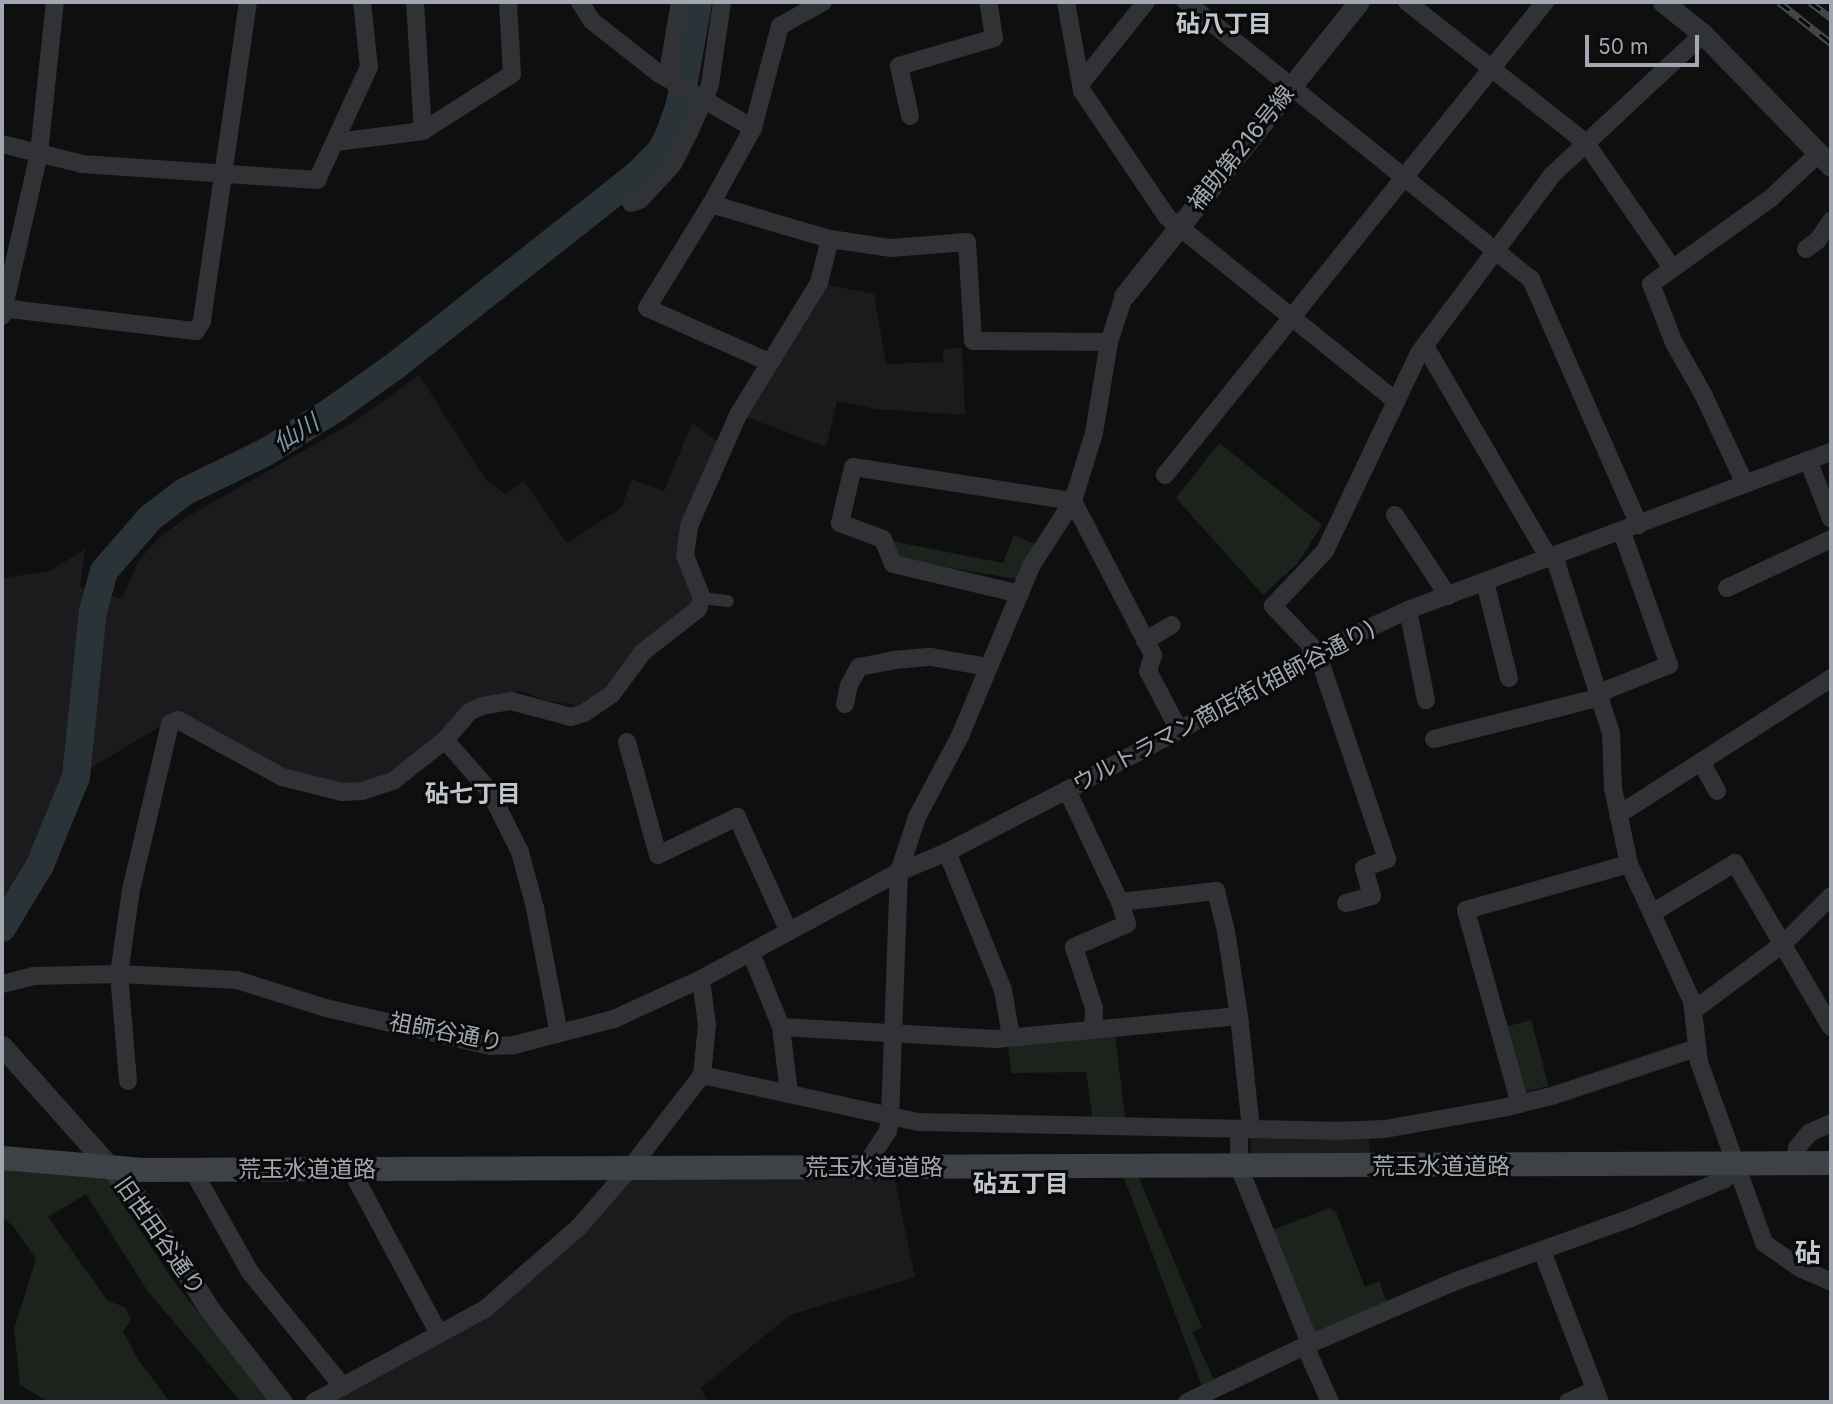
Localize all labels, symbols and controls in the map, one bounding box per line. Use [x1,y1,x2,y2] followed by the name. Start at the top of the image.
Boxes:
[1176,10,1272,38] district label: 砧八丁目
[1588,21,1702,65] scale bar
[1598,34,1648,59] text: 50 m
[1182,80,1300,216] street label: 補助第216号線
[268,408,324,458] water label: 仙川
[1068,614,1380,798] street label: ウルトラマン商店街(祖師谷通り)
[425,780,521,808] district label: 砧七丁目
[387,1007,505,1057] street label: 祖師谷通り
[1372,1152,1510,1180] street label: 荒玉水道道路
[805,1153,943,1181] street label: 荒玉水道道路
[238,1155,376,1183] street label: 荒玉水道道路
[973,1170,1069,1198] district label: 砧五丁目
[109,1172,211,1300] street label: 旧世田谷通り
[1795,1237,1821,1269] district label: 砧

